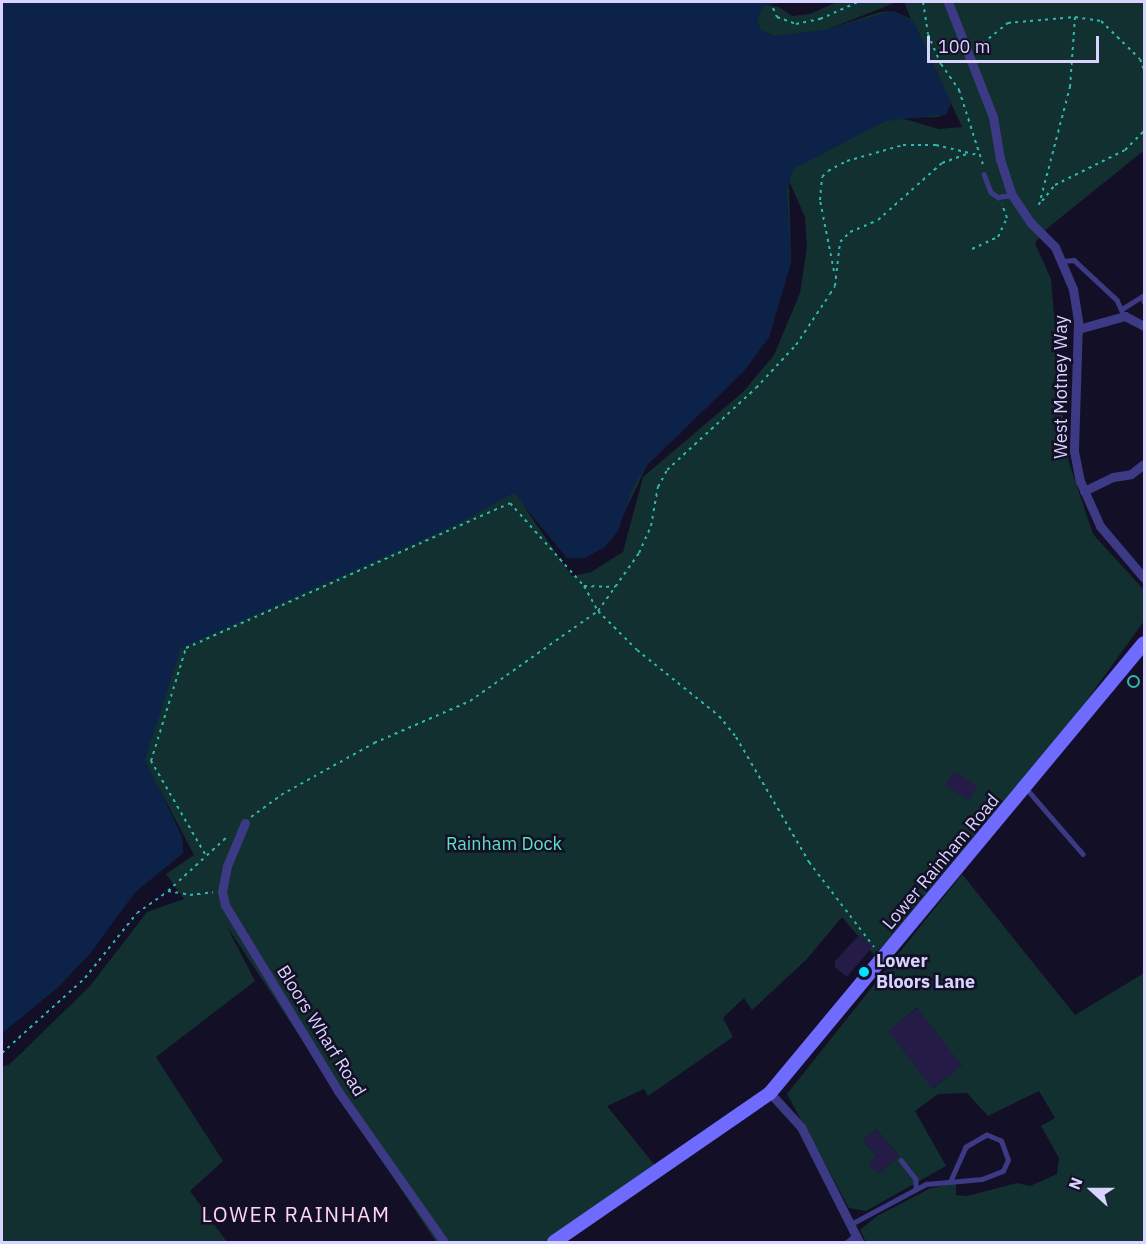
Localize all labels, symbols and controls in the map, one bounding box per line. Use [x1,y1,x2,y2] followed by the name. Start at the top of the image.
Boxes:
[930,24,1102,62] scale bar
[938,35,990,58] text: 100 m
[1050,315,1072,459] street label: West Motney Way
[878,790,1004,934] street label: Lower Rainham Road
[446,833,562,855] park label: Rainham Dock
[876,951,975,994] place label: Lower Bloors Lane
[272,961,370,1101] street label: Bloors Wharf Road
[857,965,871,979] marker: Lower Bloors Lane
[1062,1160,1122,1220] north arrow
[1064,1175,1087,1193] text: N
[201,1201,391,1227] district label: LOWER RAINHAM

